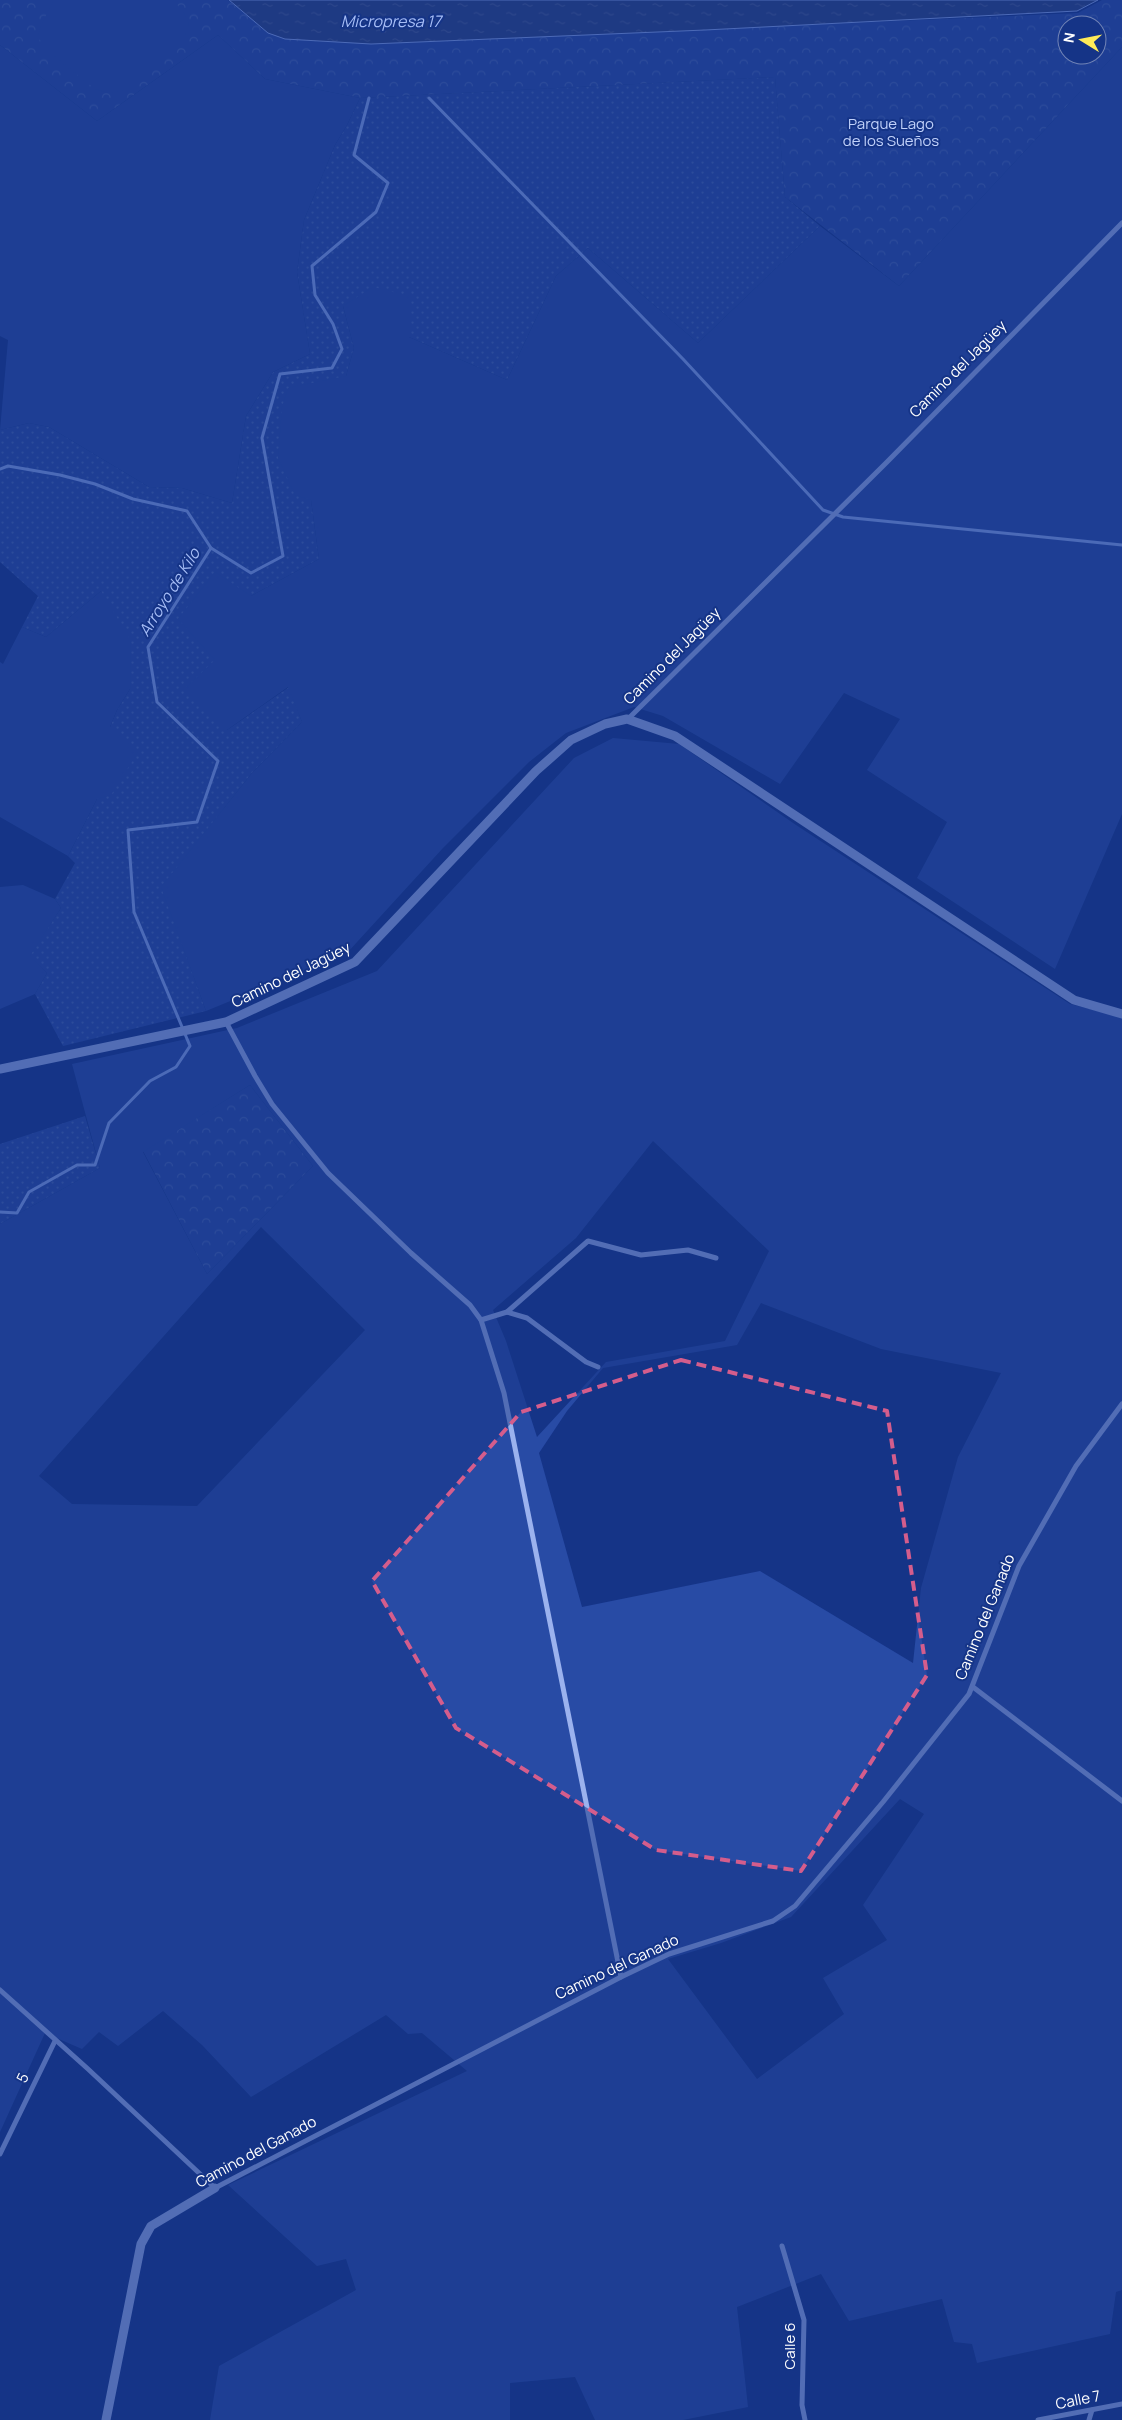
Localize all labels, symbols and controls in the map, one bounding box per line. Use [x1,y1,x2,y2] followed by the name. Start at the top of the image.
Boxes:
[341,10,444,32] water label: Micropresa 17
[1057,15,1107,65] north arrow
[1058,31,1079,44] text: N
[843,113,939,151] park label: Parque Lago de los Sueños
[904,315,1011,422] street label: Camino del Jagüey
[133,543,206,640] water label: Arroyo de Kilo
[618,602,725,709] street label: Camino del Jagüey
[228,937,354,1012] street label: Camino del Jagüey
[950,1551,1019,1683] street label: Camino del Ganado
[552,1929,682,2004] street label: Camino del Ganado
[11,2069,34,2086] street label: 5
[192,2111,320,2192] street label: Camino del Ganado
[779,2322,800,2370] street label: Calle 6
[1054,2385,1102,2414] street label: Calle 7

